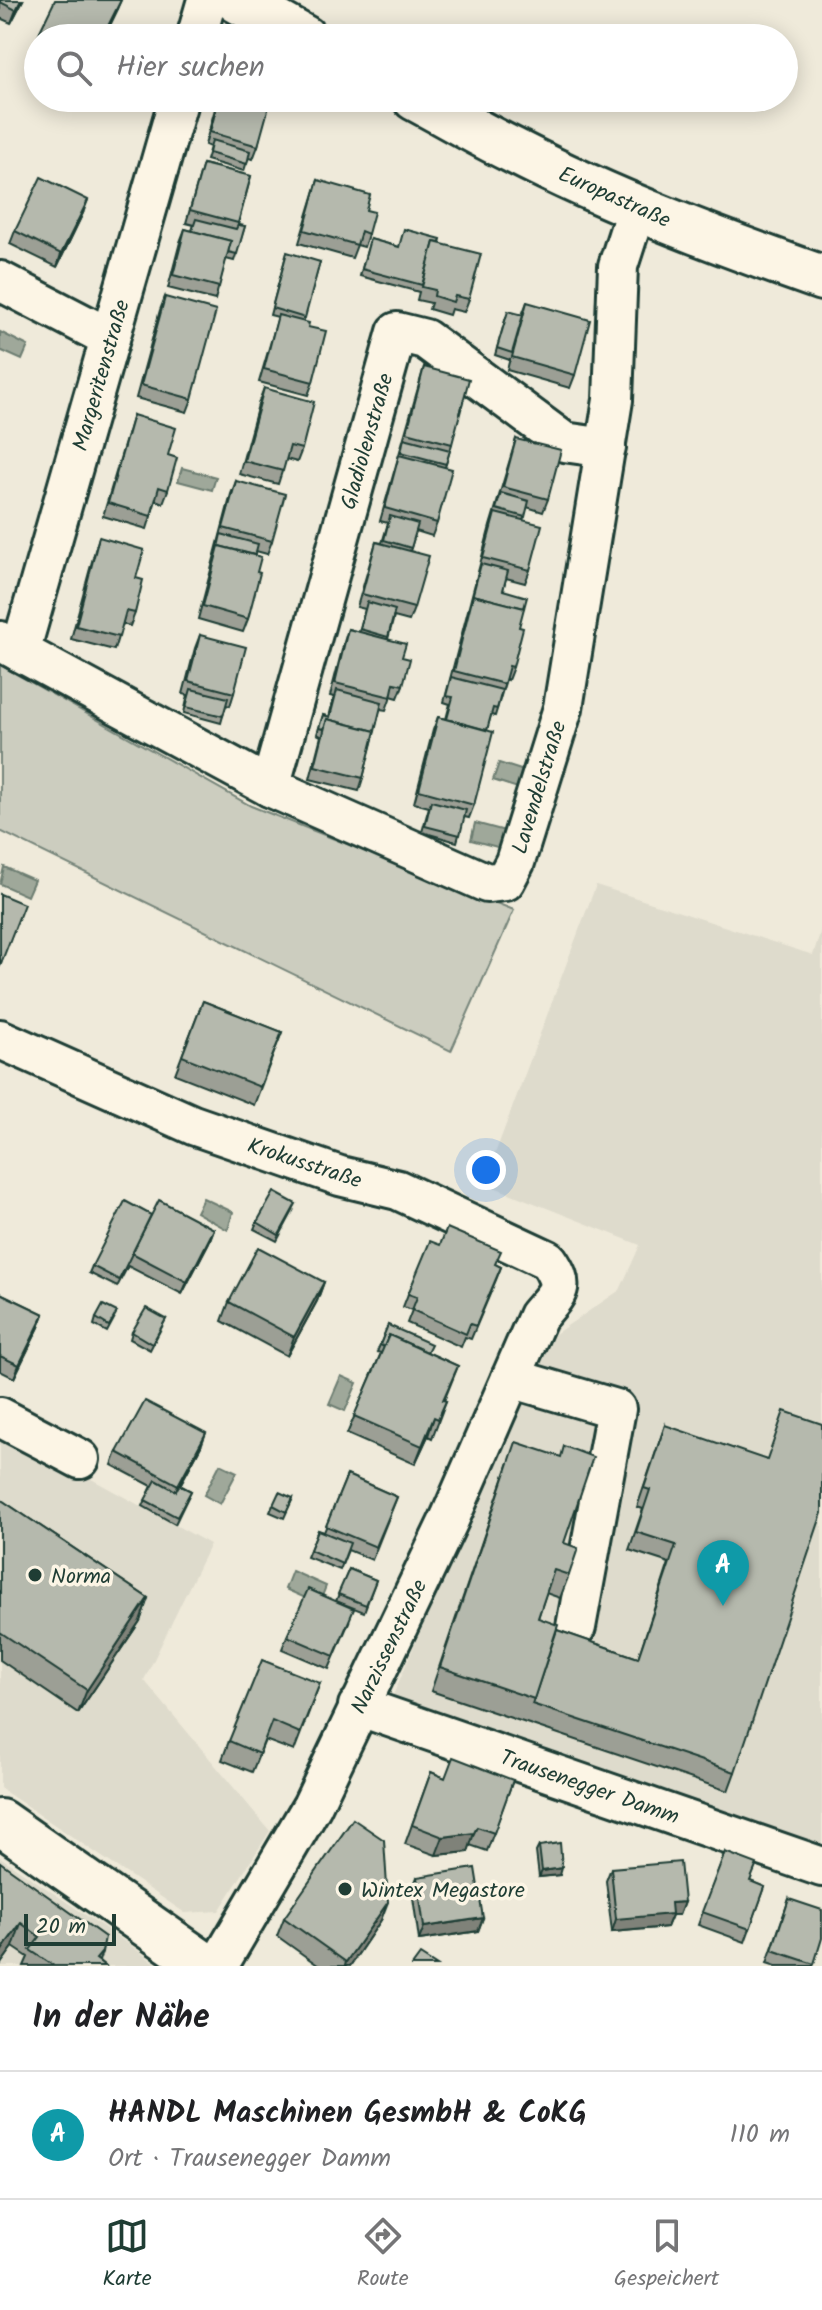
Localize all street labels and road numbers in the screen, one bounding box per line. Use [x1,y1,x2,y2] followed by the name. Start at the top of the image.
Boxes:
[552,158,676,239] street label: Europastraße
[64,296,141,456] street label: Margeritenstraße
[332,369,405,514] street label: Gladiolenstraße
[504,717,577,859] street label: Lavendelstraße
[242,1129,366,1199] street label: Krokusstraße
[343,1574,438,1720] street label: Narzissenstraße
[495,1741,683,1835] street label: Trausenegger Damm

